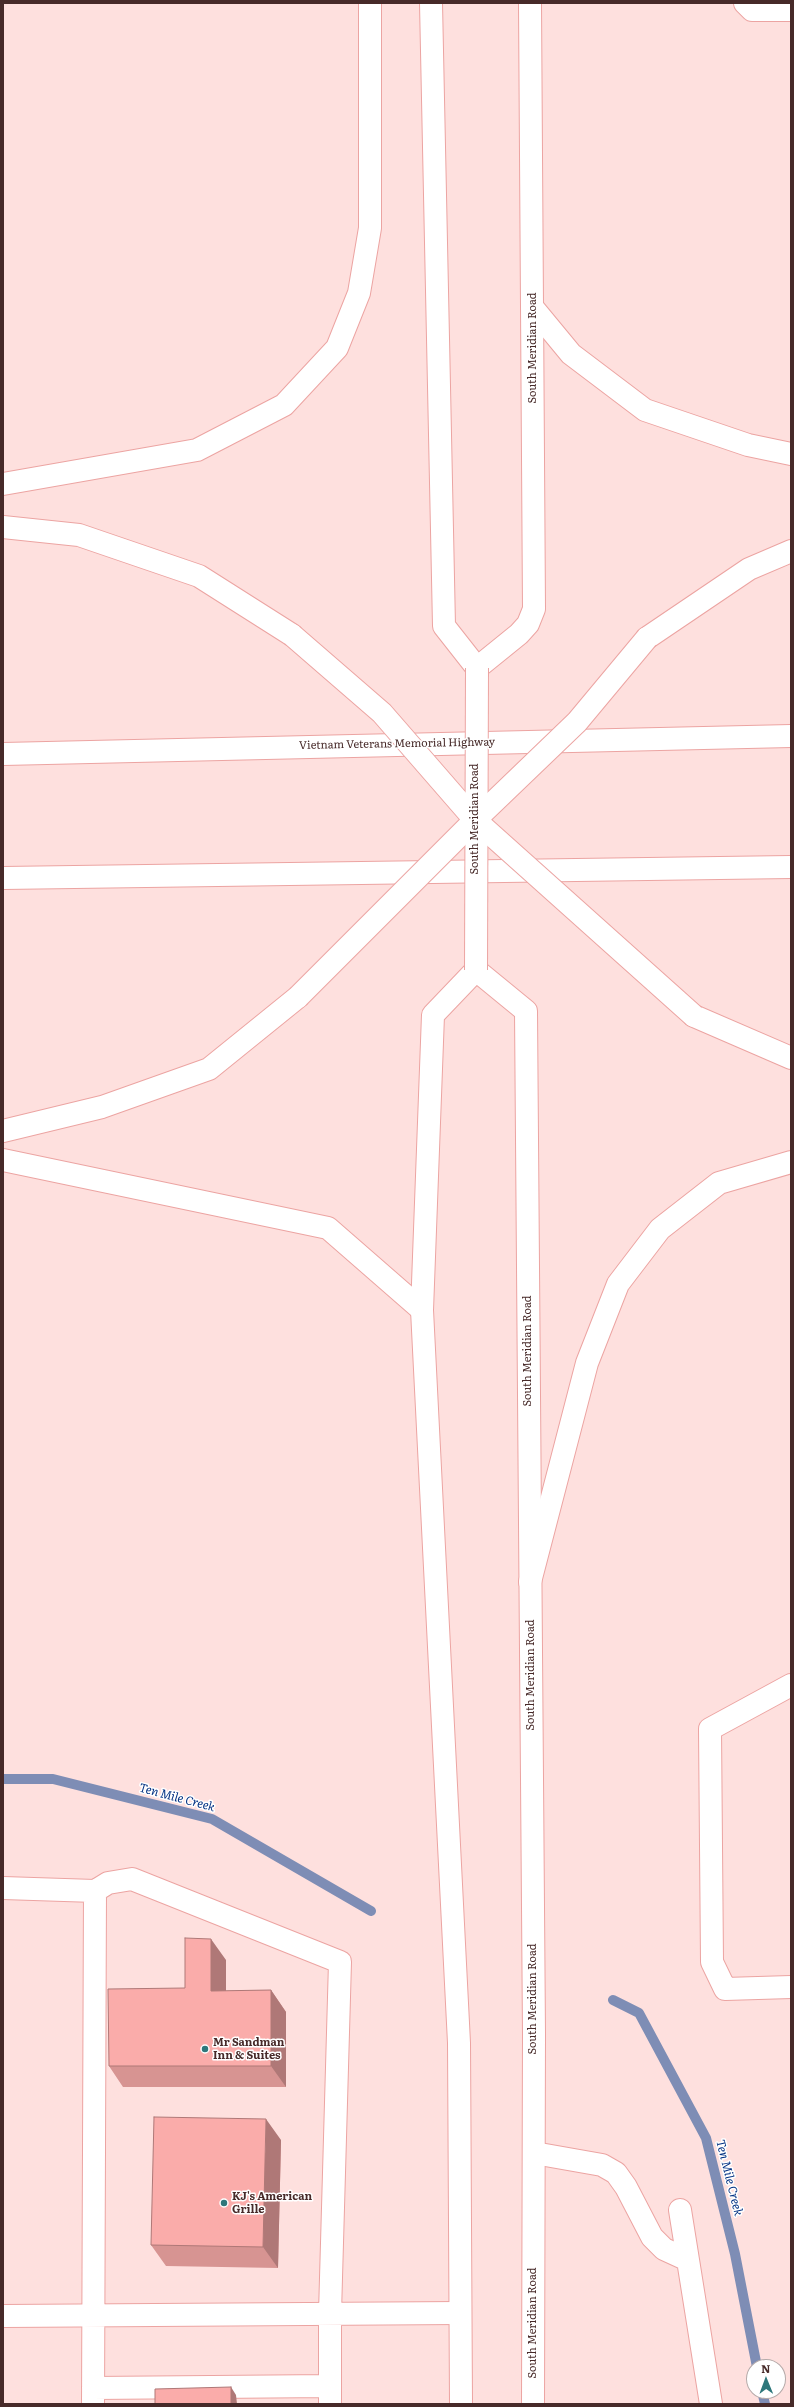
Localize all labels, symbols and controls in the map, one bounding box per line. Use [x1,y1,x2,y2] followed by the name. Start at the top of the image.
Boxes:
[526,292,540,404] street label: South Meridian Road
[299,736,495,752] street label: Vietnam Veterans Memorial Highway
[468,763,482,875] street label: South Meridian Road
[521,1295,535,1407] street label: South Meridian Road
[524,1619,538,1731] street label: South Meridian Road
[138,1781,216,1815] water label: Ten Mile Creek
[526,1943,540,2055] street label: South Meridian Road
[213,2036,284,2062] place label: Mr Sandman Inn & Suites
[200,2044,210,2054] marker: Mr Sandman Inn & Suites
[713,2139,745,2217] water label: Ten Mile Creek
[232,2190,312,2216] place label: KJ's American Grille
[219,2198,229,2208] marker: KJ's American Grille
[526,2267,540,2379] street label: South Meridian Road
[746,2359,786,2399] north arrow
[761,2360,771,2376] text: N

